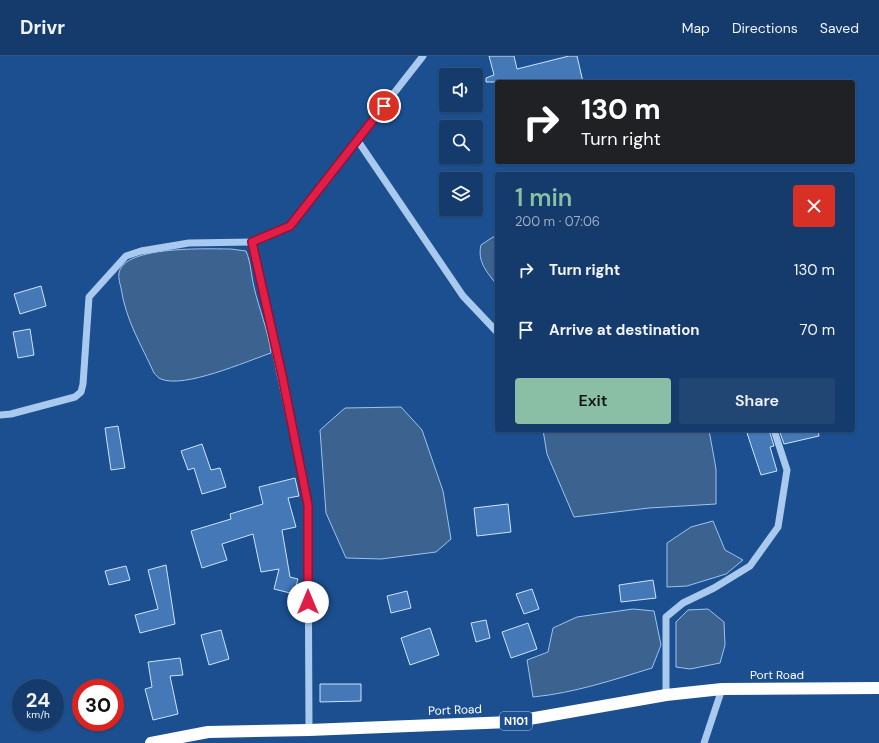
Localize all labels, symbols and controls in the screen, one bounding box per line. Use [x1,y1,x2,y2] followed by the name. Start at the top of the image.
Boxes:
[20,15,65,40] text: Drivr
[682,19,710,37] text: Map
[732,19,798,37] text: Directions
[820,19,859,37] text: Saved
[439,68,483,216] map controls
[439,68,483,112] button: sound
[367,89,401,123] pin
[581,91,661,128] text: 130 m
[373,95,395,117] icon: arrive
[515,96,567,148] icon: right
[439,120,483,164] button: search
[581,127,661,151] text: Turn right
[439,172,483,216] button: layers
[515,182,572,213] text: 1 min
[793,185,835,227] button: close
[515,213,600,230] text: 200 m · 07:06
[515,259,537,281] icon: right
[549,260,620,280] text: Turn right
[794,260,835,280] text: 130 m
[515,319,537,341] icon: arrive
[549,320,700,340] text: Arrive at destination
[800,320,835,340] text: 70 m
[515,378,671,424] button: Exit
[679,378,835,424] button: Share
[287,581,329,623] position arrow
[750,667,804,683] street label: Port Road
[72,679,124,731] speed limit sign: 30
[26,687,50,713] text: 24
[428,701,482,719] street label: Port Road
[26,708,50,721] text: km/h
[500,712,532,730] road number: N101

